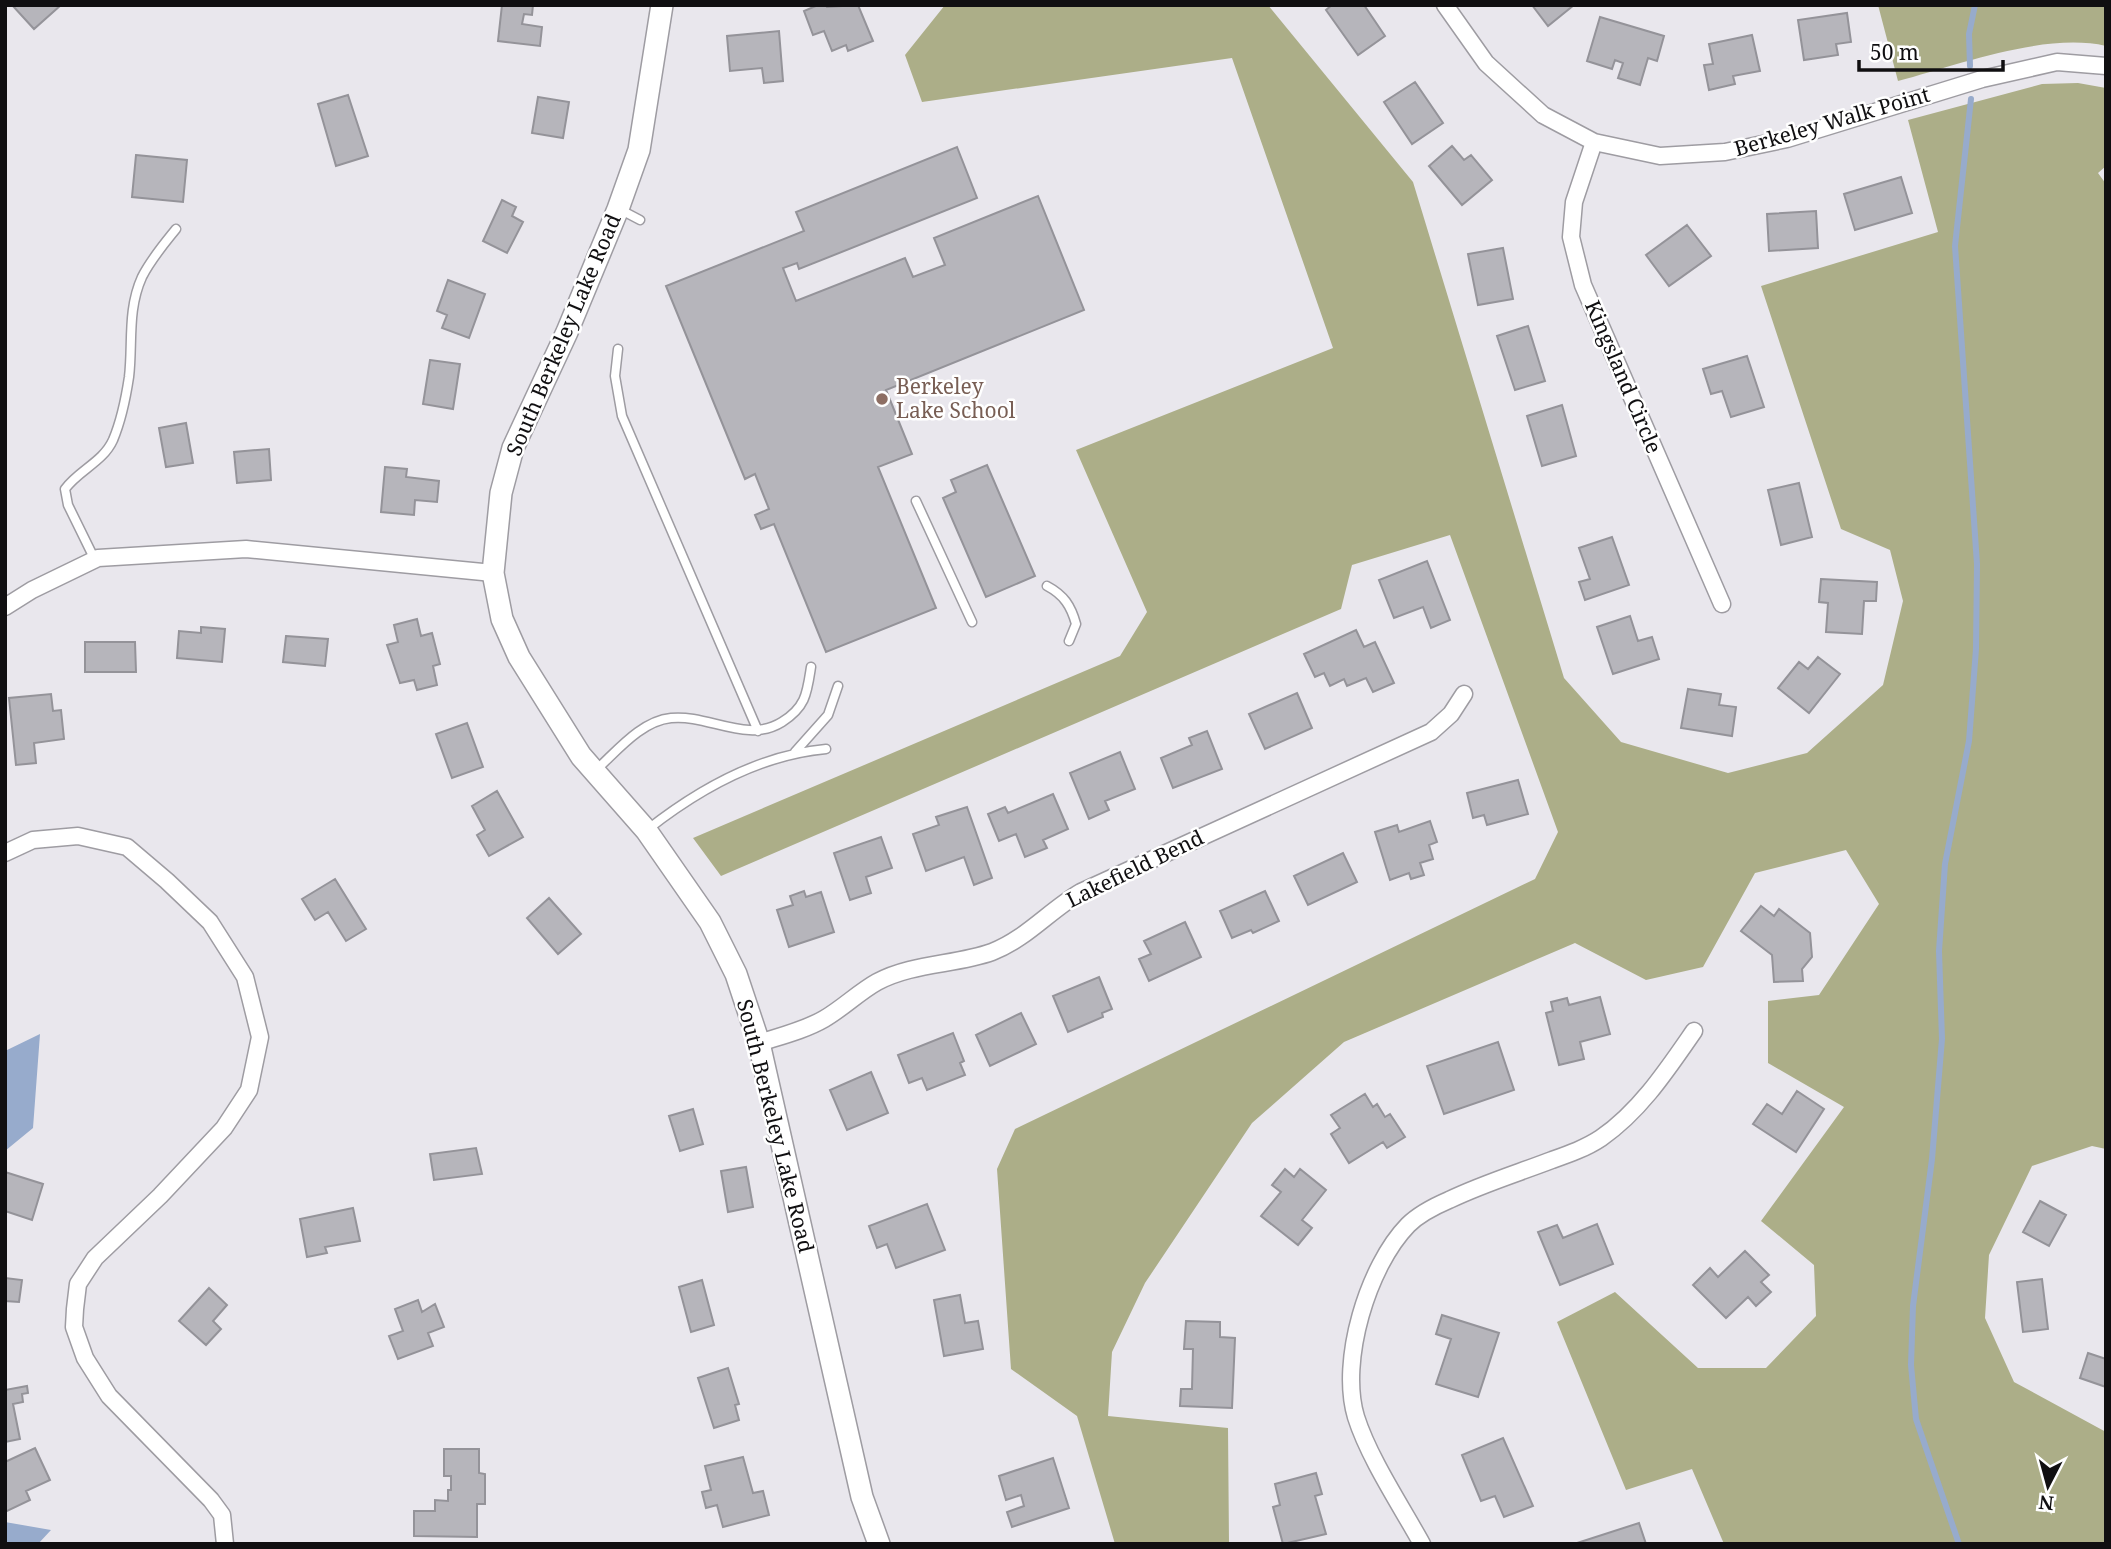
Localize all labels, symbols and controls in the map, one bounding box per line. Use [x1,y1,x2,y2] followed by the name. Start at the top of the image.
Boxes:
[1859,28,2002,72] scale bar
[1870,38,1919,66] text: 50 m
[1731,80,1933,162] street label: Berkeley Walk Point
[499,209,627,460] street label: South Berkeley Lake Road
[1579,296,1669,457] street label: Kingsland Circle
[896,372,1016,424] place label: Berkeley Lake School
[874,391,890,407] marker: Berkeley Lake School
[1061,823,1208,913] street label: Lakefield Bend
[731,996,821,1255] street label: South Berkeley Lake Road
[2013,1451,2083,1521] north arrow
[2037,1489,2055,1517] text: N

